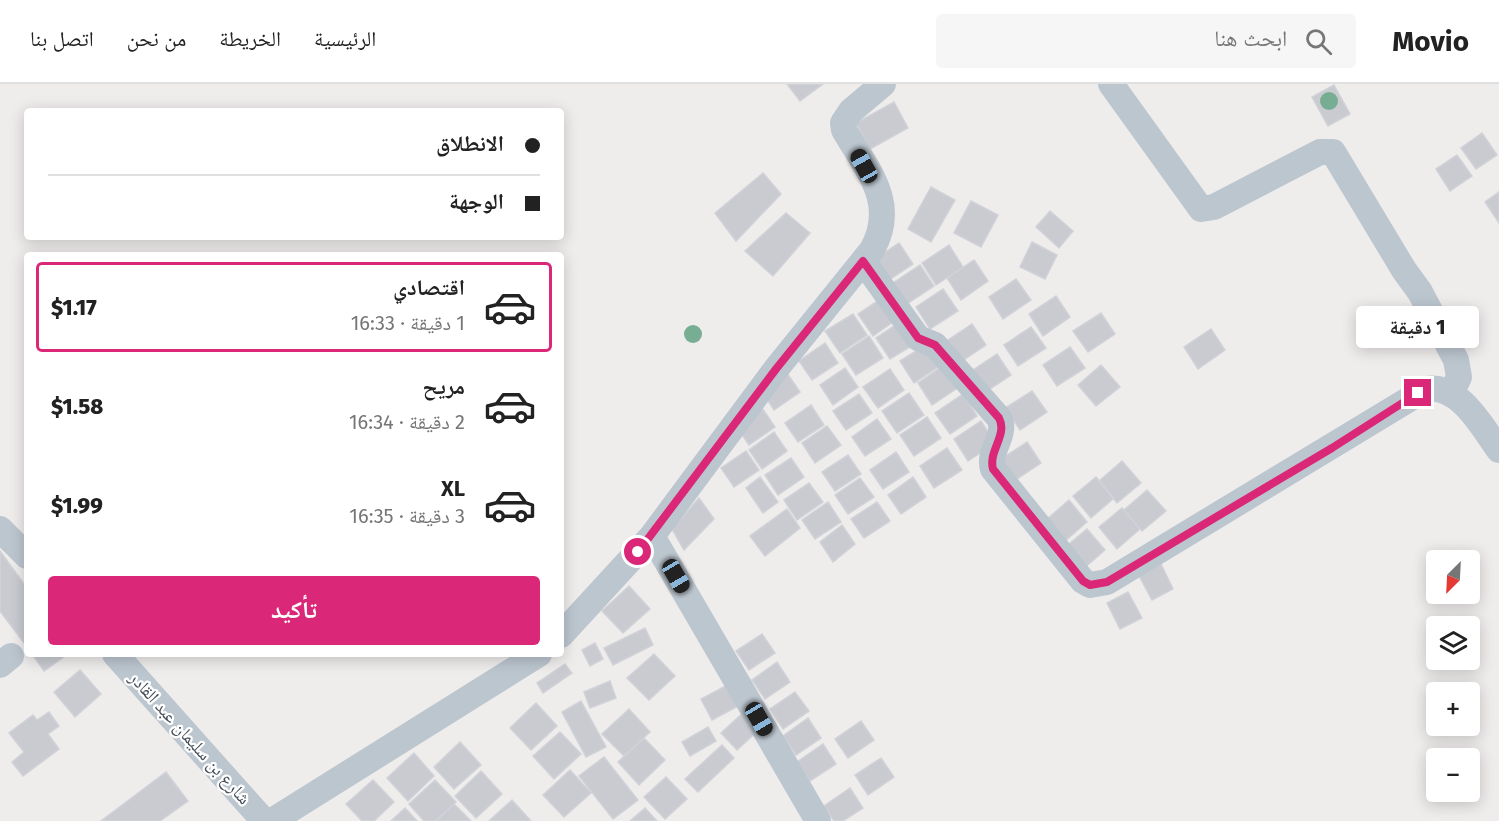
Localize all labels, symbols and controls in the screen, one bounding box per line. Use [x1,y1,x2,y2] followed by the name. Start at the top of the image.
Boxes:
[936,14,1356,68] search box
[1214,25,1287,52] text: ابحث هنا
[1302,25,1335,58] icon: search
[1392,25,1469,58] text: Movio
[30,26,94,52] text: اتصل بنا
[127,26,186,52] text: من نحن
[219,26,281,52] text: الخريطة
[314,26,376,52] text: الرئيسية
[436,130,504,157] text: الانطلاق
[847,146,881,186] car
[449,188,504,215] text: الوجهة
[393,274,465,301] text: اقتصادي
[483,280,537,334] icon: car
[51,294,97,321] text: $1.17
[1356,306,1480,348] callout: 1 دقيقة
[351,311,465,335] text: 1 دقيقة · 16:33
[1389,315,1446,339] text: 1 دقيقة
[422,373,465,400] text: مريح
[483,379,537,433] icon: car
[1404,379,1431,406] route end
[51,393,103,420] text: $1.58
[349,410,465,434] text: 2 دقيقة · 16:34
[441,475,465,502] text: XL
[483,478,537,532] icon: car
[51,492,103,519] text: $1.99
[349,504,465,528] text: 3 دقيقة · 16:35
[624,538,651,565] route start
[1426,550,1480,604] north arrow
[1426,550,1480,802] map controls
[659,556,693,596] car
[48,576,540,645] button: تأكيد
[1426,616,1480,670] button: layers
[124,666,255,809] street label: شارع بن سليمان عبد القادر
[1426,682,1480,736] button: +
[742,699,776,739] car
[1426,748,1480,802] button: −

